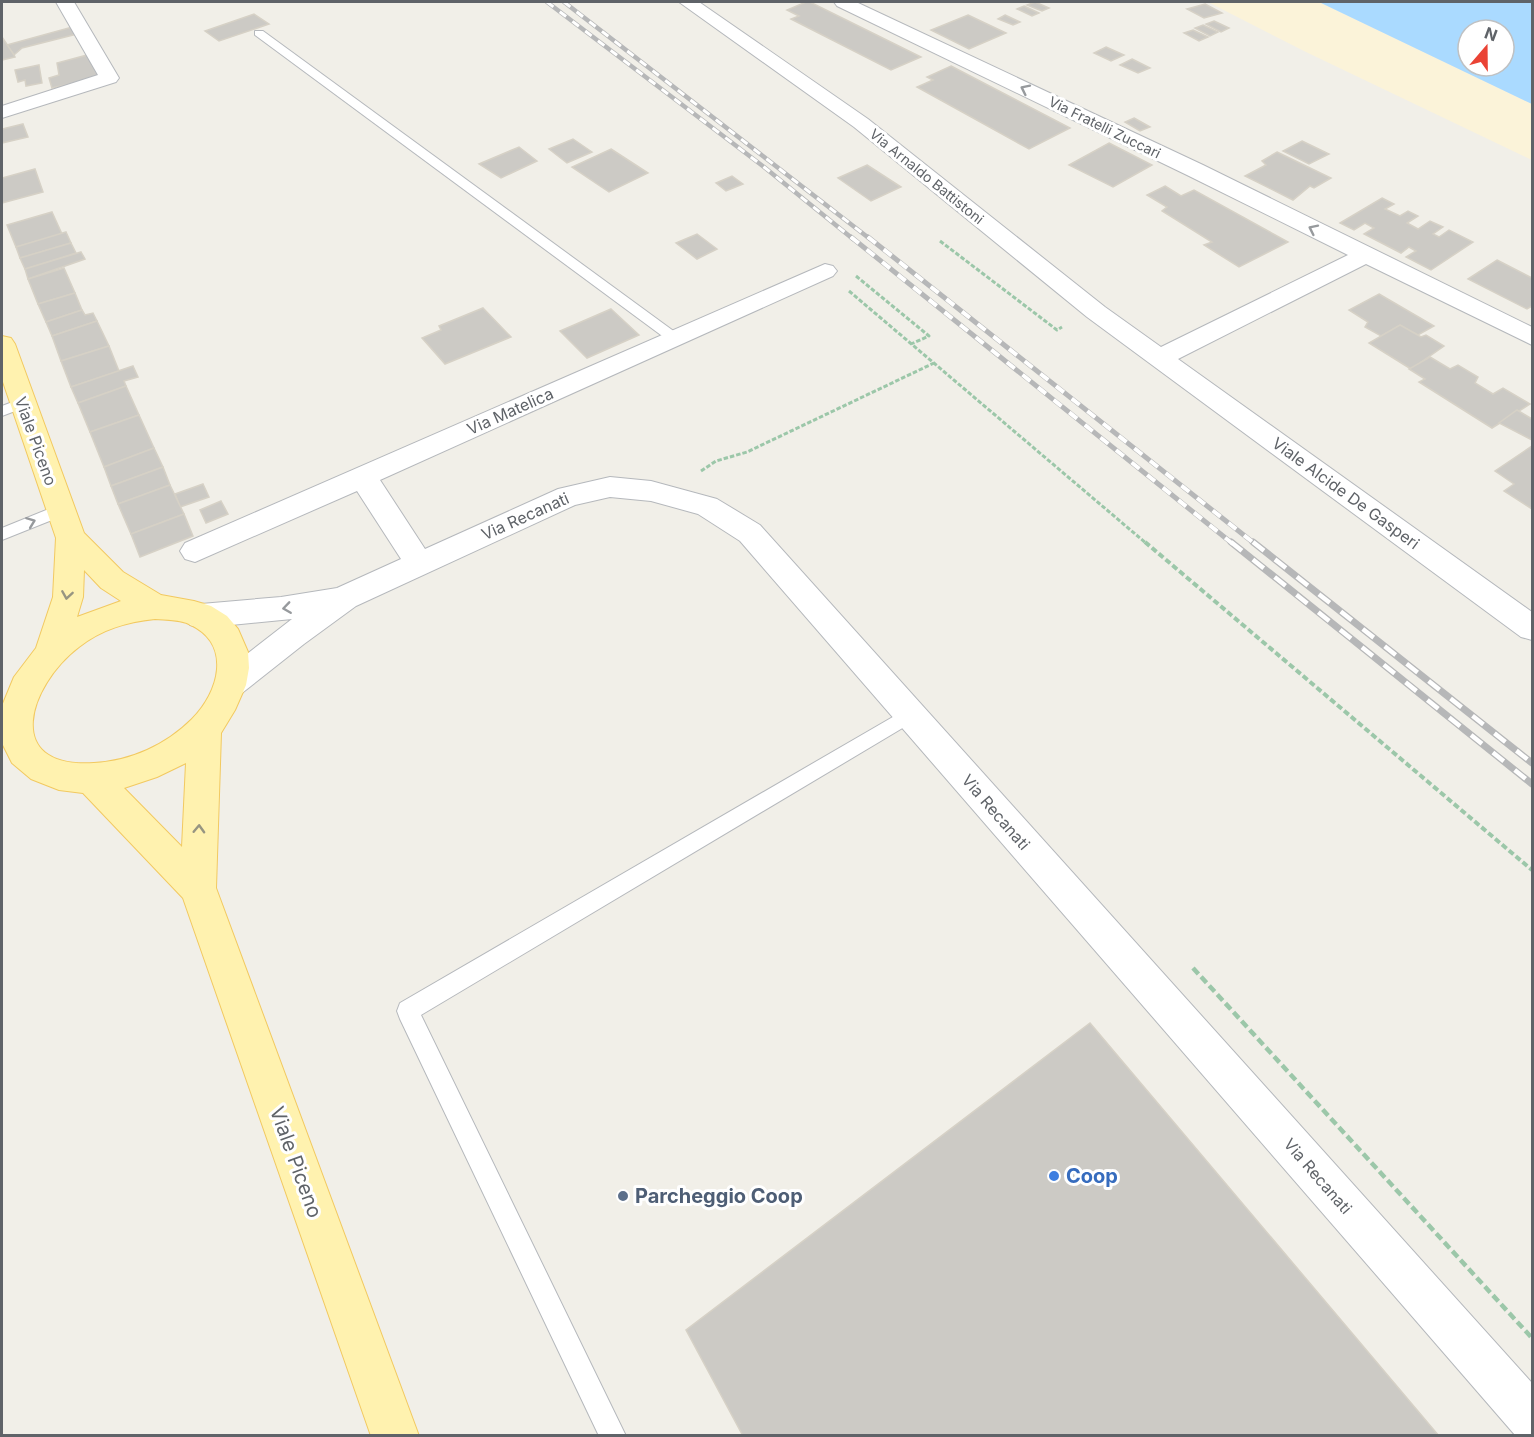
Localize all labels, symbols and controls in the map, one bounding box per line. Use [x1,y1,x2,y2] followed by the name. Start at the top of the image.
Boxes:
[1456,18,1516,78] north arrow
[1482,22,1500,45] text: N
[1020,84,1031,96] one-way arrow
[1046,93,1164,161] street label: Via Fratelli Zuccari
[867,125,987,227] street label: Via Arnaldo Battistoni
[1309,225,1320,236] one-way arrow
[464,383,556,439] street label: Via Matelica
[11,394,61,488] street label: Viale Piceno
[1268,433,1424,553] street label: Viale Alcide De Gasperi
[478,488,572,544] street label: Via Recanati
[25,517,36,529] one-way arrow
[61,590,74,600] one-way arrow
[282,601,292,613] one-way arrow
[958,770,1034,854] street label: Via Recanati
[193,825,206,834] one-way arrow
[265,1103,327,1221] street label: Viale Piceno
[1280,1134,1356,1218] street label: Via Recanati
[1066,1164,1118,1188] place label: Coop
[1047,1169,1061,1183] marker: Coop
[635,1184,803,1208] place label: Parcheggio Coop
[616,1189,630,1203] marker: Parcheggio Coop

